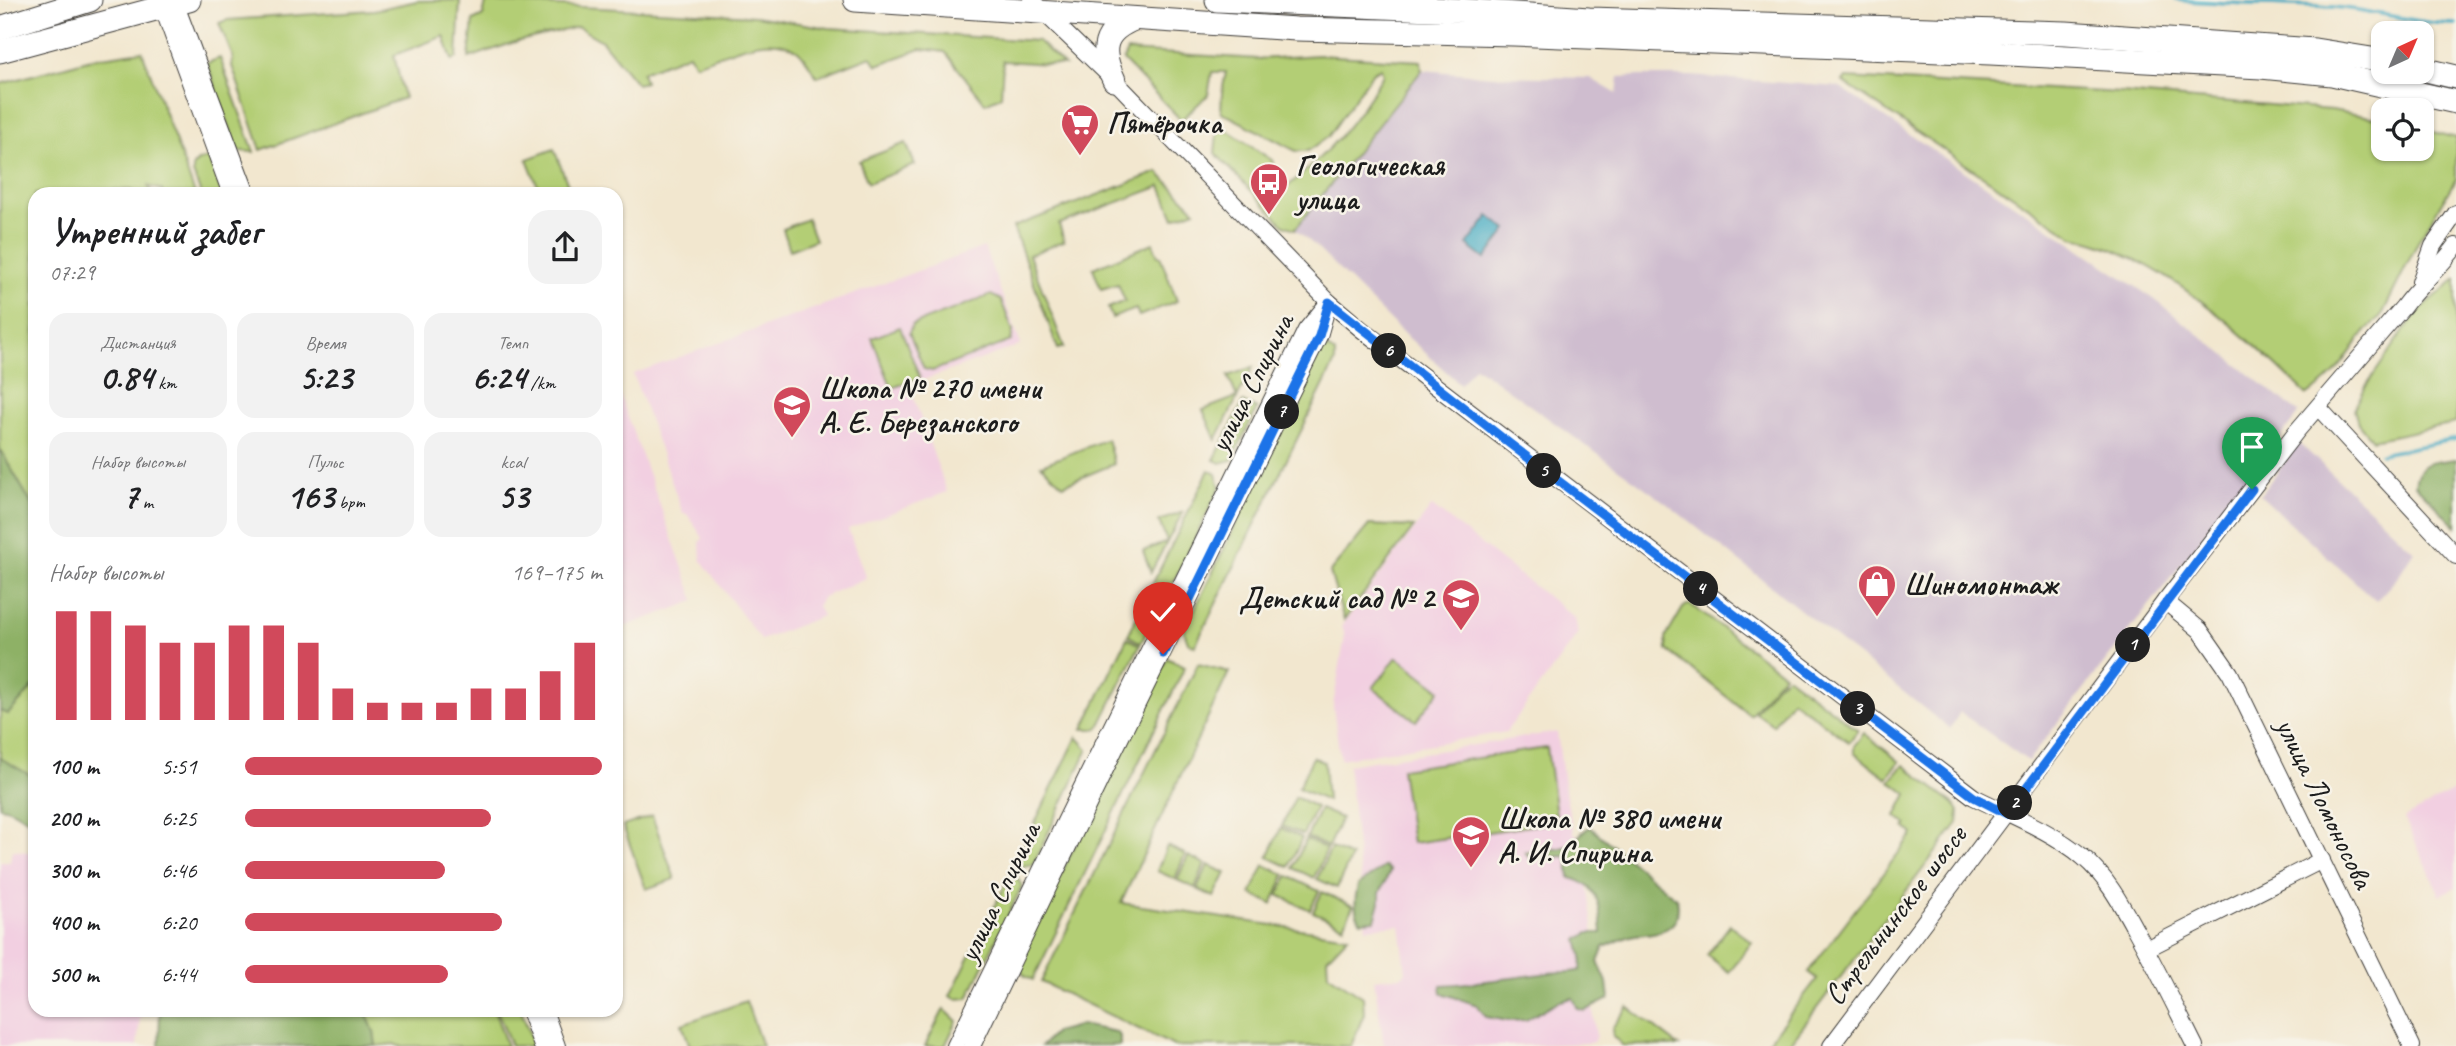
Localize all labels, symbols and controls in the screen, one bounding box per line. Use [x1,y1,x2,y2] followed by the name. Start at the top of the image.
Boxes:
[2371,21,2434,84] north arrow
[2371,21,2434,161] map controls
[2371,98,2434,161] button: locate
[1059,102,1101,157] supermarket icon: Пятёрочка
[1107,104,1224,142] place label: Пятёрочка
[1293,146,1446,218] place label: Геологическая улица
[1248,161,1290,216] bus stop icon: Геологическая улица
[49,208,261,255] text: Утренний забег
[528,210,602,284] button: share
[49,258,95,287] text: 07:29
[1199,305,1303,460] street label: улица Спирина
[100,331,176,355] text: Дистанция
[305,331,346,355] text: Время
[498,331,528,355] text: Темп
[1372,334,1406,368] pin: 6
[1384,338,1393,362] text: 6
[99,355,153,400] text: 0.84
[299,355,352,400] text: 5:23
[471,355,526,400] text: 6:24
[819,369,1043,442] place label: Школа № 270 имени А. Е. Березанского
[153,371,177,395] text: km
[526,371,555,395] text: /km
[771,384,813,439] school or university icon: Школа № 270 имени А. Е. Березанского
[1264,394,1300,430] pin: 7
[1277,399,1286,423] text: 7
[2222,417,2282,489] pin
[2233,428,2271,466] icon: arrive
[91,450,185,474] text: Набор высоты
[307,450,344,474] text: Пульс
[501,450,526,474] text: kcal
[1526,454,1562,489] pin: 5
[1539,458,1548,482] text: 5
[122,474,138,519] text: 7
[286,474,334,519] text: 163
[498,474,529,519] text: 53
[138,490,153,514] text: m
[334,490,365,514] text: bpm
[49,558,163,587] text: Набор высоты
[511,558,602,587] text: 169–175 m
[1856,563,1898,618] shop icon: Шиномонтаж
[1904,565,2061,603] place label: Шиномонтаж
[1684,572,1718,606] pin: 4
[1696,576,1705,600] text: 4
[1440,577,1482,632] school or university icon: Детский сад № 2
[1239,579,1436,617] place label: Детский сад № 2
[1133,582,1193,654] pin
[1144,593,1182,631] icon: check
[2116,628,2150,662] pin: 1
[2128,632,2137,656] text: 1
[1840,692,1876,726] pin: 3
[1853,696,1862,720] text: 3
[2266,710,2384,896] street label: улица Ломоносова
[49,752,99,781] text: 100 m
[161,752,197,781] text: 5:51
[1997,786,2032,820] pin: 2
[2010,790,2019,814] text: 2
[1498,799,1722,871] place label: Школа № 380 имени А. И. Спирина
[49,804,99,833] text: 200 m
[161,804,197,833] text: 6:25
[948,814,1050,970] street label: улица Спирина
[1450,814,1492,869] school or university icon: Школа № 380 имени А. И. Спирина
[1815,816,1976,1012] street label: Стрельнинское шоссе
[49,856,99,885] text: 300 m
[161,856,197,885] text: 6:46
[49,908,99,937] text: 400 m
[161,908,197,937] text: 6:20
[49,960,98,989] text: 500 m
[161,960,197,989] text: 6:44

